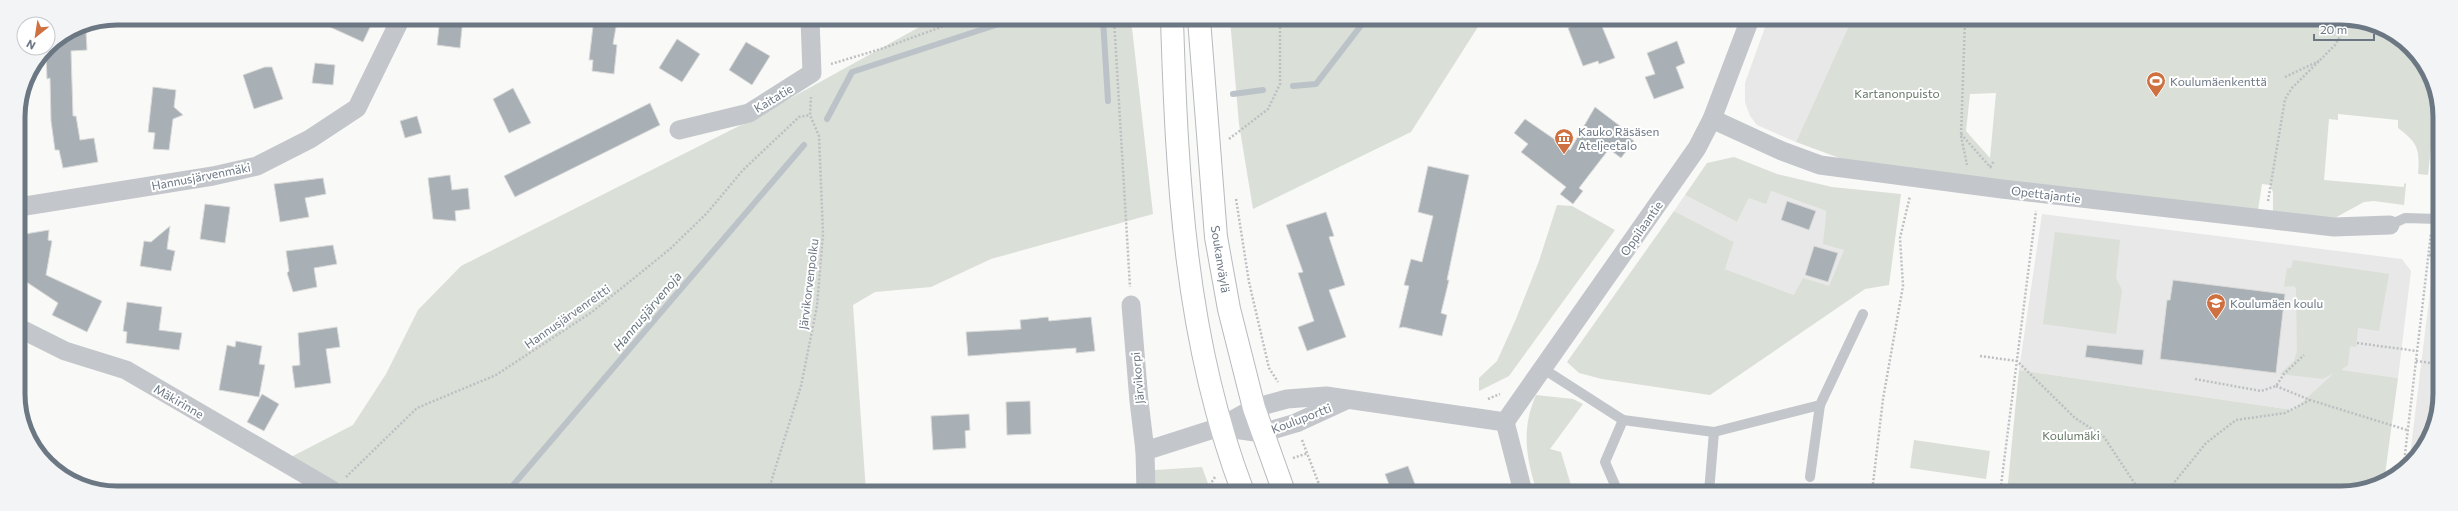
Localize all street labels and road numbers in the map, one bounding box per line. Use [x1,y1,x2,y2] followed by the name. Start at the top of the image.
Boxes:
[751,81,795,115] street label: Kaitatie
[150,160,252,192] street label: Hannusjärvenmäki
[2011,183,2081,205] street label: Opettajantie
[1617,198,1665,258] street label: Oppilaantie
[1209,224,1233,294] street label: Soukanväylä
[795,238,822,330] street label: Järvikorvenpolku
[521,281,613,351] street label: Hannusjärvenreitti
[1128,351,1147,405] street label: Järvikorpi
[152,381,206,421] street label: Mäkirinne
[1269,400,1333,436] street label: Kouluportti

